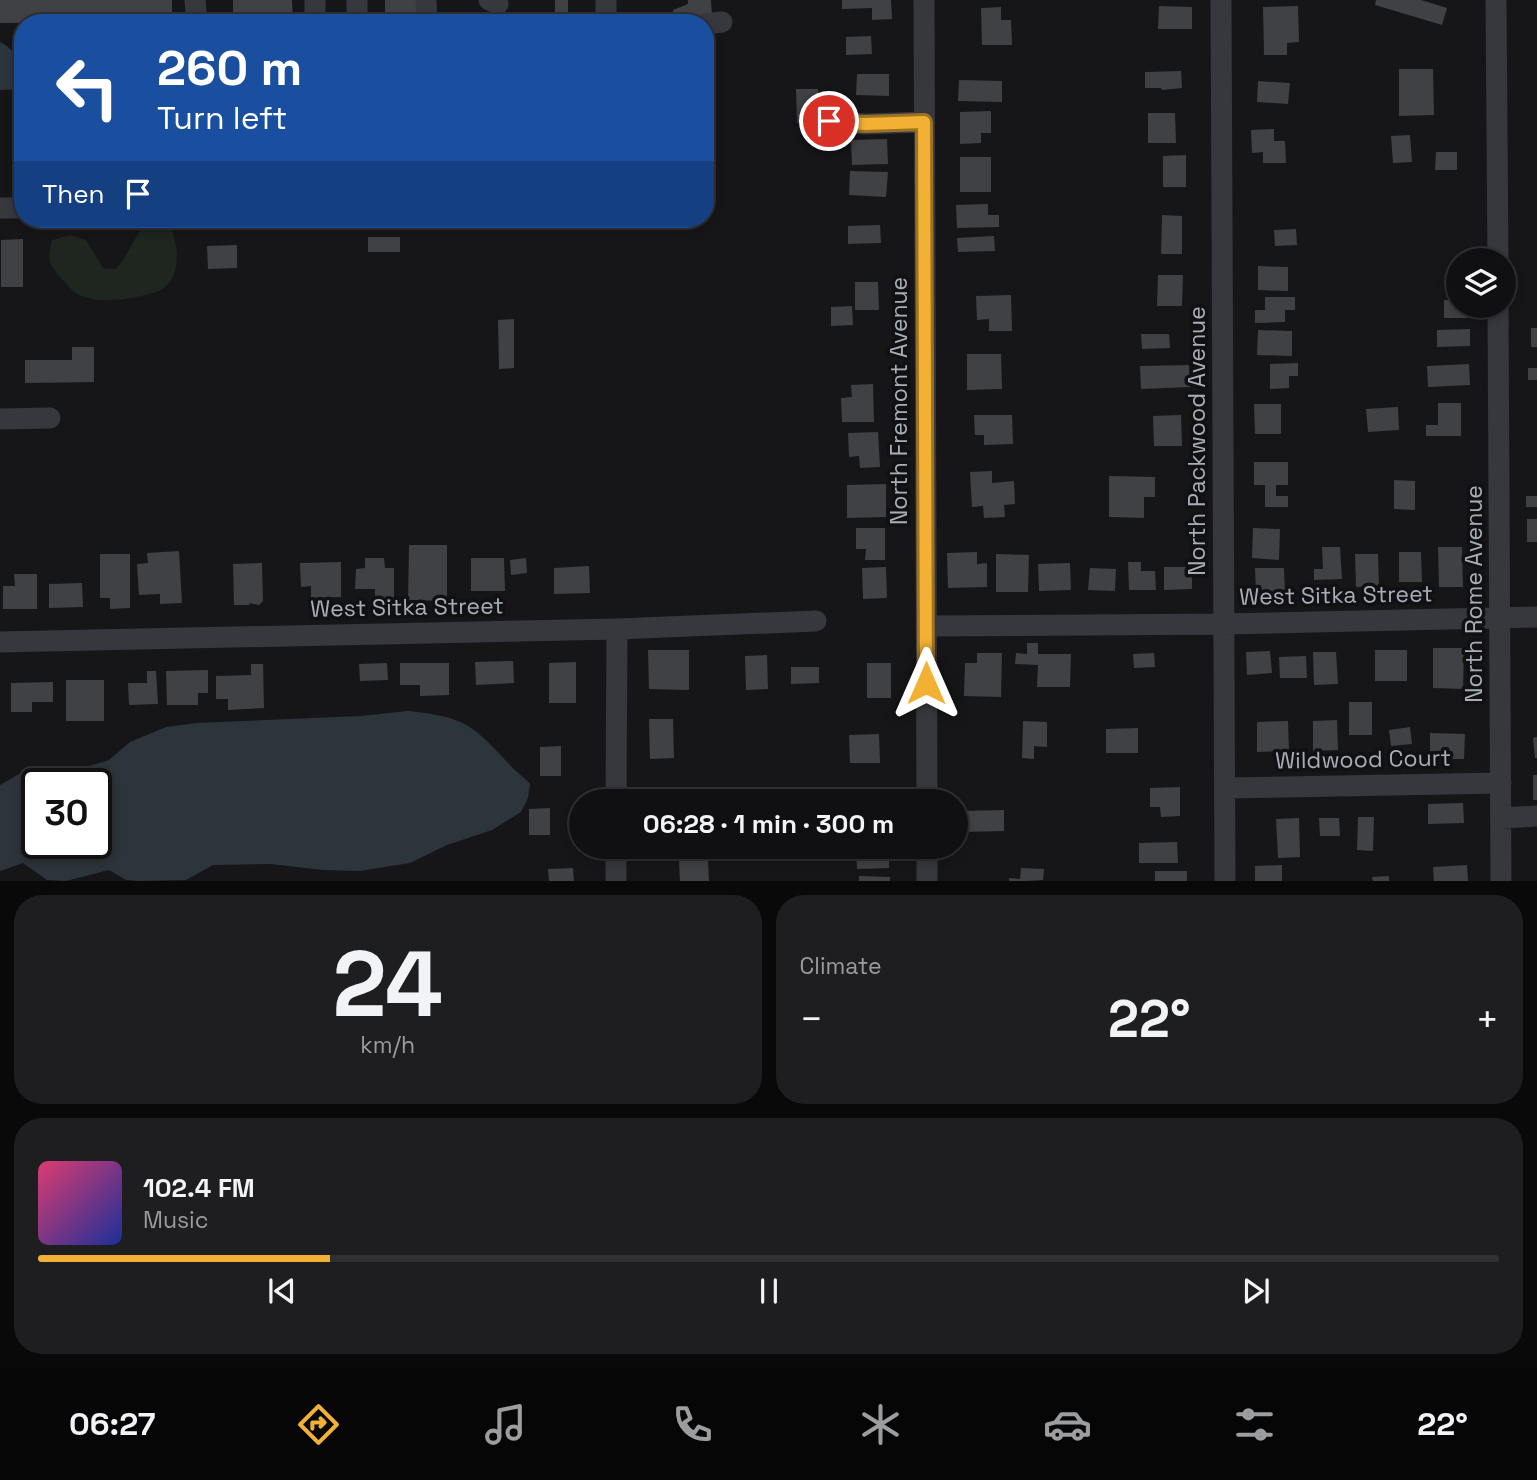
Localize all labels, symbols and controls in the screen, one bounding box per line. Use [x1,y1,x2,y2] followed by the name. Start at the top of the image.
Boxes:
[157,37,302,99] text: 260 m
[42,42,133,133] icon: left
[799,91,859,151] pin
[157,98,287,138] text: Turn left
[810,102,848,140] icon: arrive
[119,175,157,213] icon: arrive
[42,177,105,211] text: Then
[1446,248,1516,318] map controls
[1446,248,1516,318] button: layers
[884,277,914,525] street label: North Fremont Avenue
[1182,306,1212,576] street label: North Packwood Avenue
[1459,485,1489,703] street label: North Rome Avenue
[1239,578,1433,612] street label: West Sitka Street
[310,590,504,624] street label: West Sitka Street
[889,646,963,720] position arrow
[1275,742,1451,776] street label: Wildwood Court
[21,768,112,859] speed limit sign: 30
[643,807,894,841] text: 06:28 · 1 min · 300 m
[333,926,443,1043] text: 24
[800,951,882,981] text: Climate
[1108,986,1190,1052] text: 22°
[800,995,823,1043] text: −
[1475,995,1499,1043] text: +
[360,1030,415,1060] text: km/h
[143,1171,255,1205] text: 102.4 FM
[143,1205,208,1235] text: Music
[263,1272,301,1310] icon: previous
[750,1272,788,1310] icon: pause
[1237,1272,1275,1310] icon: next
[294,1400,343,1449] icon: directions
[481,1400,530,1449] icon: music
[668,1400,717,1449] icon: phone
[856,1400,905,1449] icon: climate
[1043,1400,1092,1449] icon: car
[1230,1400,1279,1449] icon: filters
[69,1404,156,1444] text: 06:27
[1417,1404,1468,1444] text: 22°

